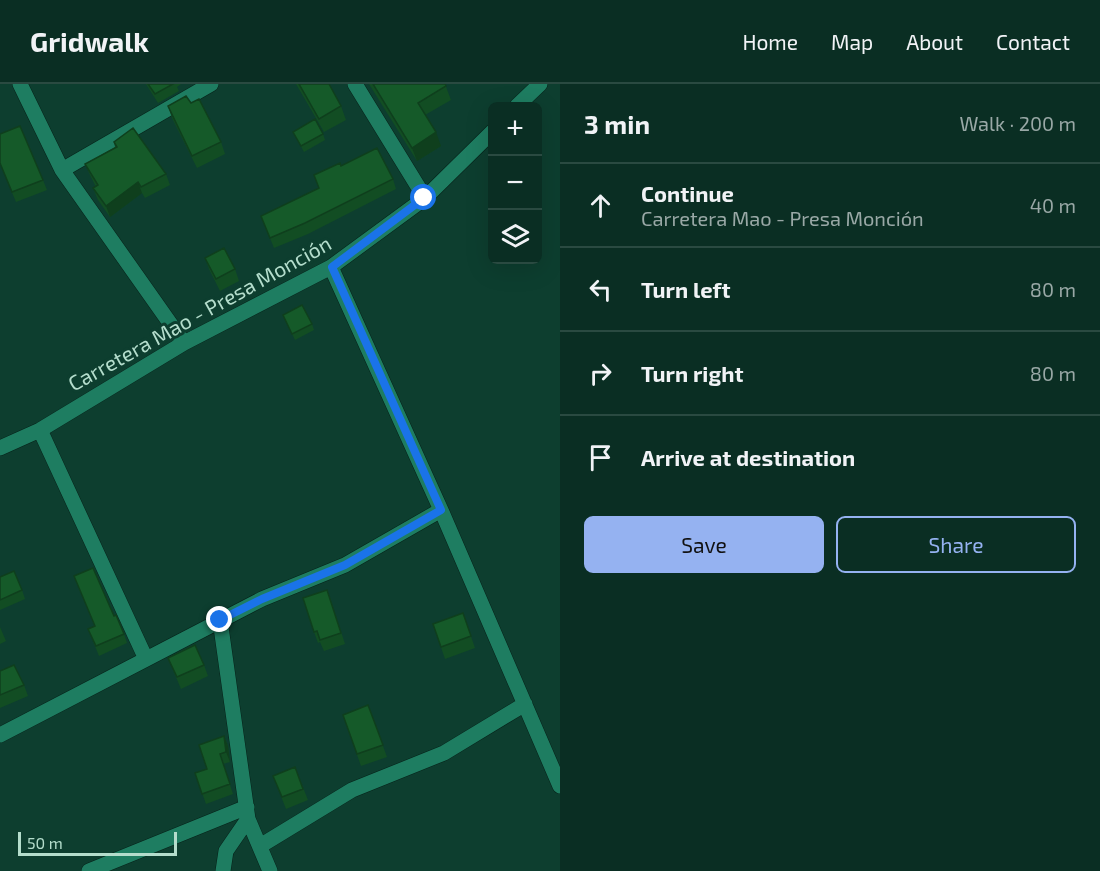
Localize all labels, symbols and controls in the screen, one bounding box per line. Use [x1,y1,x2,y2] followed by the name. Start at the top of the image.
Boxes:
[30,24,149,58] text: Gridwalk
[742,29,798,54] text: Home
[831,29,873,54] text: Map
[906,29,963,54] text: About
[996,29,1070,54] text: Contact
[488,102,542,264] map controls
[488,102,542,156] button: +
[584,108,650,139] text: 3 min
[959,111,1076,135] text: Walk · 200 m
[488,156,542,210] button: −
[641,180,734,206] text: Continue
[410,184,436,210] route start
[584,189,617,222] icon: ahead
[1030,193,1076,217] text: 40 m
[641,206,924,230] text: Carretera Mao - Presa Monción
[488,210,542,264] button: layers
[63,230,335,396] street label: Carretera Mao - Presa Monción
[584,273,617,306] icon: left
[641,276,730,302] text: Turn left
[1030,277,1076,301] text: 80 m
[584,357,617,390] icon: right
[641,360,743,386] text: Turn right
[1030,361,1076,385] text: 80 m
[584,441,617,474] icon: arrive
[641,444,855,470] text: Arrive at destination
[584,516,824,573] button: Save
[836,516,1076,573] button: Share
[206,606,232,632] route end
[18,829,177,856] scale bar
[27,833,63,852] text: 50 m

